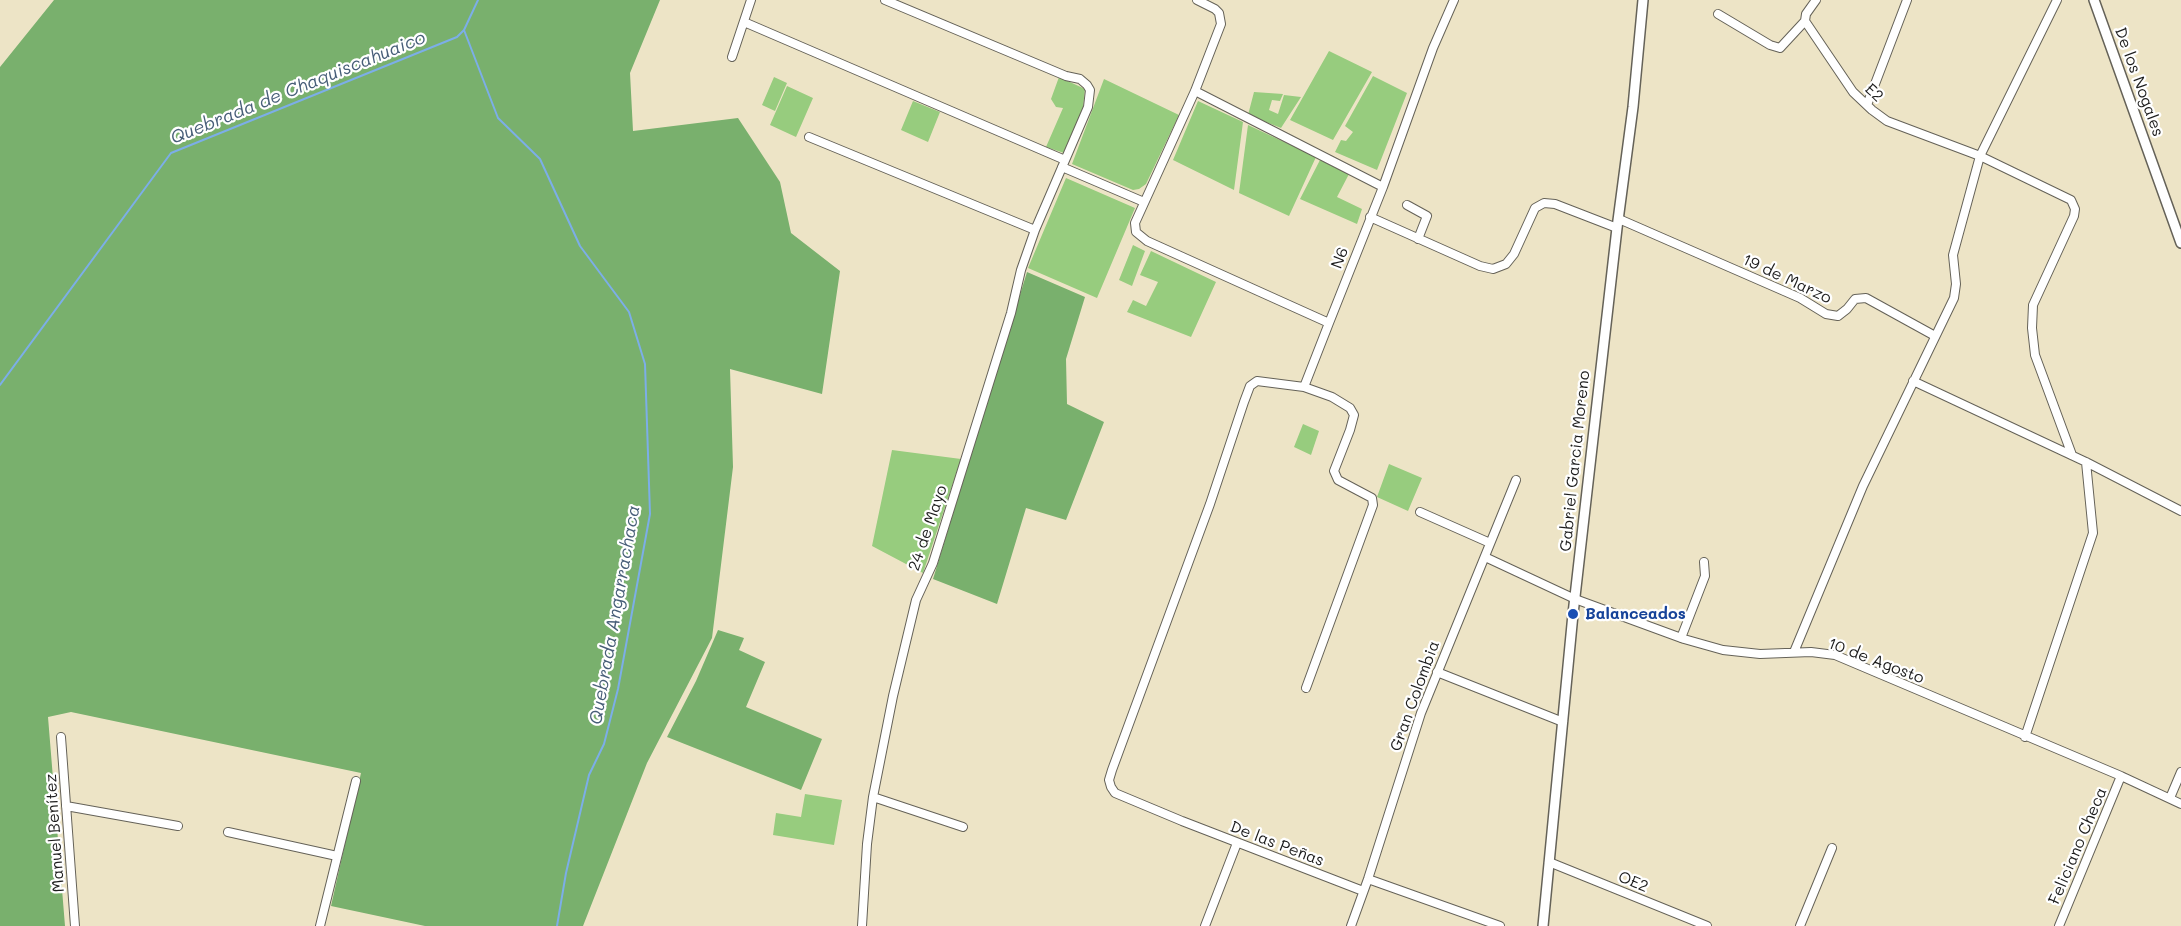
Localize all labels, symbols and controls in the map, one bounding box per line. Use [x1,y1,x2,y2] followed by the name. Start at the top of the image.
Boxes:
[2110,25,2168,139] street label: De los Nogales
[167,27,429,149] water label: Quebrada de Chaquiscahuaico
[1861,80,1887,106] street label: E2
[1327,245,1353,271] street label: N6
[1739,250,1835,308] street label: 19 de Marzo
[1556,370,1594,552] street label: Gabriel Garcia Moreno
[904,483,952,573] street label: 24 de Mayo
[585,504,645,726] water label: Quebrada Angarrachaca
[1585,604,1686,624] place label: Balanceados
[1566,607,1580,621] marker: Balanceados
[1825,634,1927,688] street label: 10 de Agosto
[1386,638,1444,754] street label: Gran Colombia
[41,773,69,893] street label: Manuel Benítez
[2045,785,2111,907] street label: Feliciano Checa
[1227,817,1327,871] street label: De las Peñas
[1615,867,1651,897] street label: OE2

